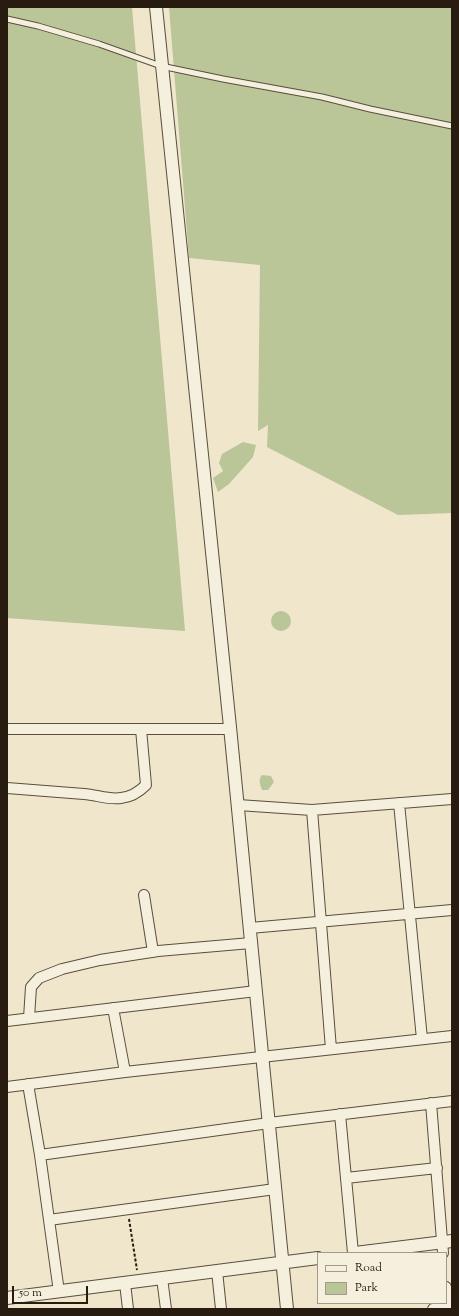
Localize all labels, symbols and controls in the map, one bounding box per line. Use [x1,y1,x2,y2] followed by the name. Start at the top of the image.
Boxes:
[317,1252,447,1304] legend
[355,1259,382,1277] text: Road
[14,1278,90,1304] scale bar
[355,1279,378,1297] text: Park
[19,1284,42,1302] text: 50 m

